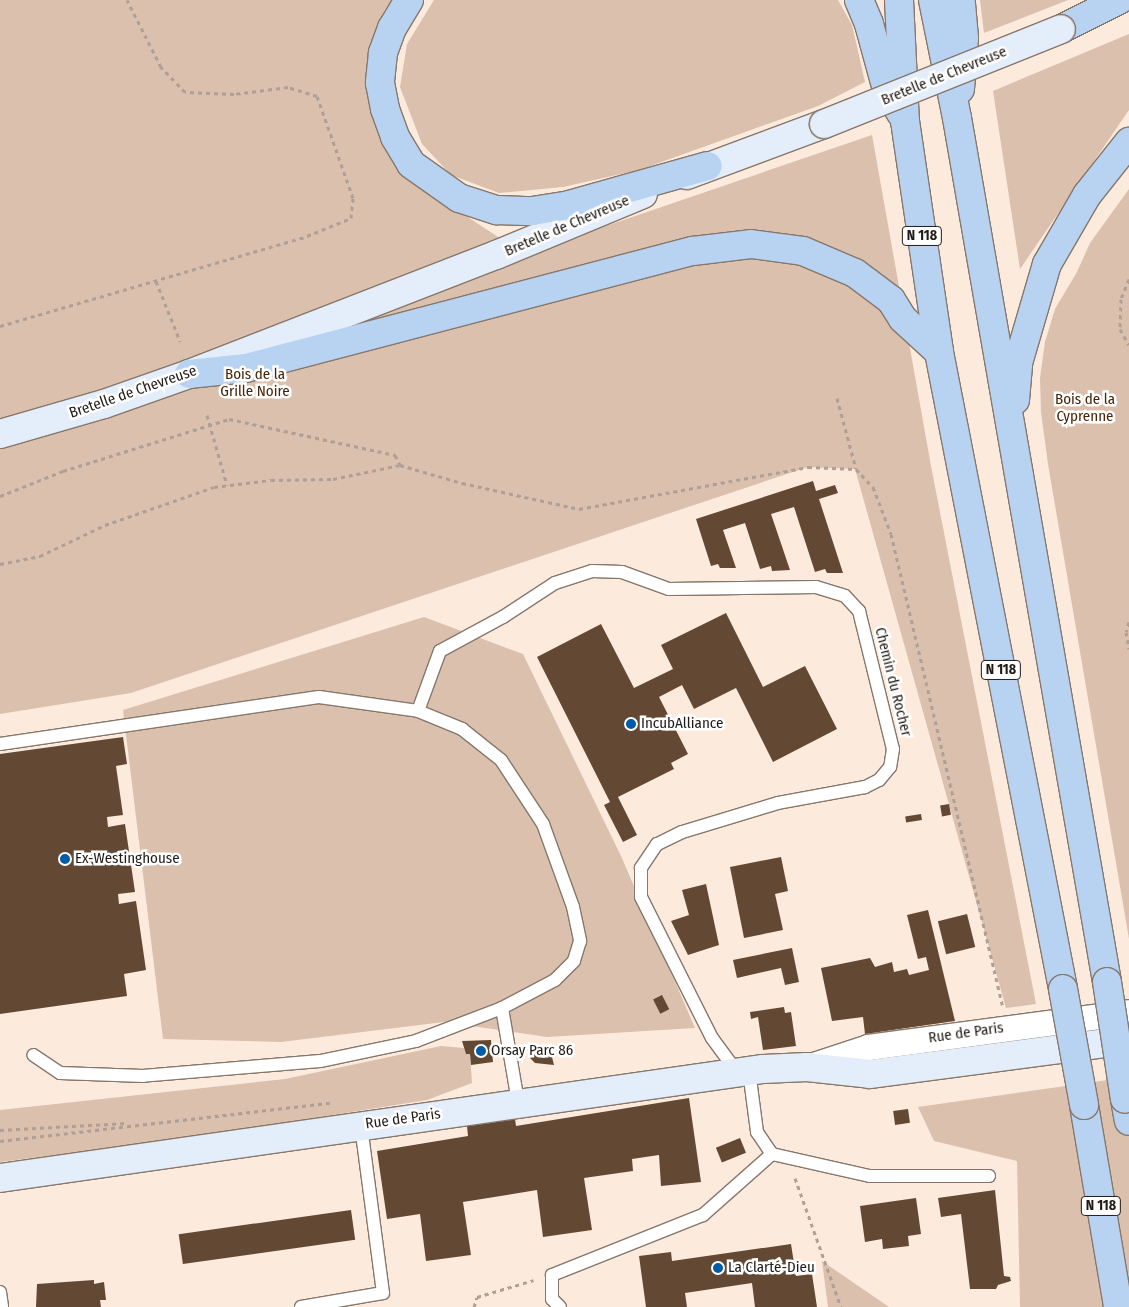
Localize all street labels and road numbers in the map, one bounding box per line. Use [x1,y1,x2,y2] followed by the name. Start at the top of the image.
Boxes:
[879,43,1009,109] street label: Bretelle de Chevreuse
[502,192,632,260] street label: Bretelle de Chevreuse
[901,225,943,248] road number: N 118
[67,362,199,422] street label: Bretelle de Chevreuse
[871,626,915,738] street label: Chemin du Rocher
[980,658,1022,682] road number: N 118
[927,1019,1005,1047] street label: Rue de Paris
[364,1105,442,1133] street label: Rue de Paris
[1080,1194,1122,1218] road number: N 118

